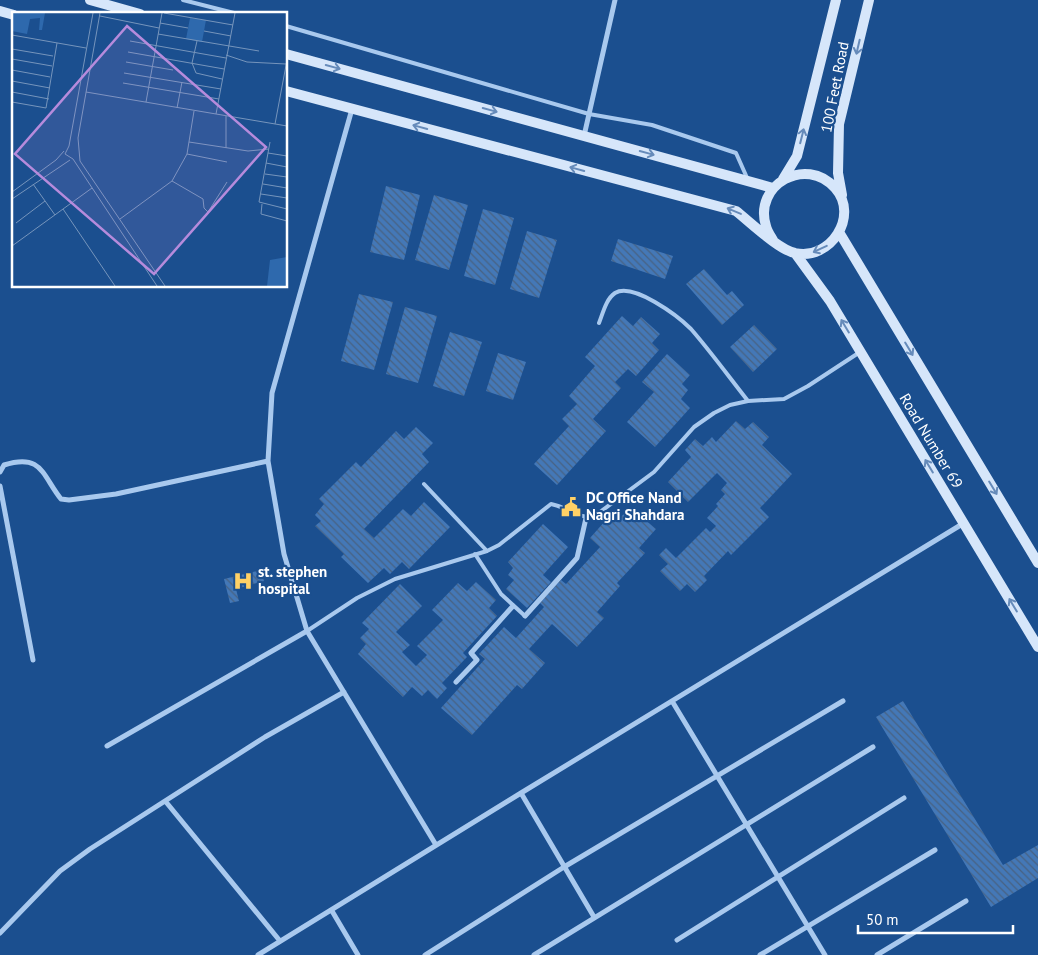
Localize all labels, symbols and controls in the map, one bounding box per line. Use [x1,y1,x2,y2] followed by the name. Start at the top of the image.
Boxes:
[12,12,288,288] inset map
[853,39,862,55] one-way arrow
[816,40,853,134] street label: 100 Feet Road
[325,63,341,72] one-way arrow
[481,106,497,116] one-way arrow
[413,122,429,131] one-way arrow
[798,128,807,144] one-way arrow
[638,149,654,159] one-way arrow
[570,163,586,173] one-way arrow
[727,206,742,216] one-way arrow
[813,245,828,254] one-way arrow
[839,320,849,334] one-way arrow
[905,342,915,356] one-way arrow
[896,390,967,492] street label: Road Number 69
[923,459,933,473] one-way arrow
[989,481,999,495] one-way arrow
[586,488,684,524] place label: DC Office Nand Nagri Shahdara
[560,496,582,518] public building icon: DC Office Nand Nagri Shahdara
[258,562,327,598] place label: st. stephen hospital
[232,570,254,592] hospital icon: st. stephen hospital
[1007,598,1017,612] one-way arrow
[858,902,1013,934] scale bar
[866,910,899,929] text: 50 m

